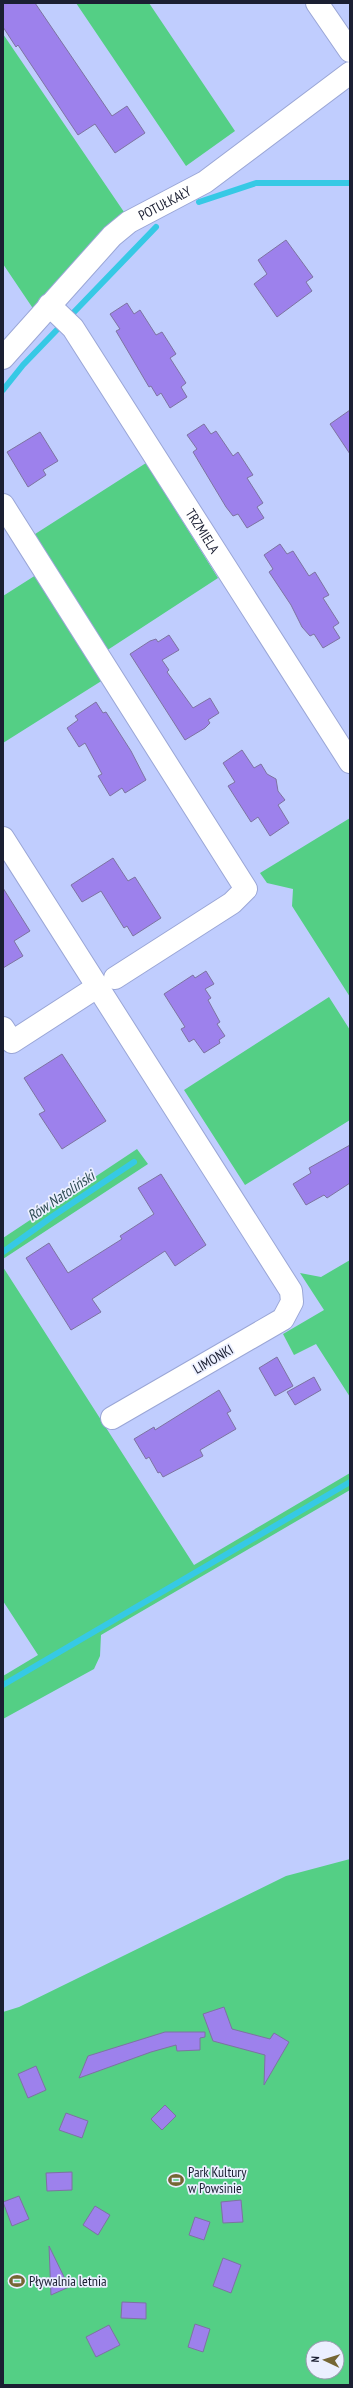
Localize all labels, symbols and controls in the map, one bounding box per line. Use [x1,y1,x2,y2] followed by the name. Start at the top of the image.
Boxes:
[135,182,195,224] street label: POTUŁKAŁY
[182,505,224,557] street label: TRZMIELA
[24,1165,99,1225] water label: Rów Natoliński
[190,1340,236,1378] street label: LIMONKI
[188,2163,247,2197] place label: Park Kultury w Powsinie
[167,2171,185,2189] sports icon: Park Kultury w Powsinie
[8,2272,26,2290] sports icon: Pływalnia letnia
[29,2272,107,2290] place label: Pływalnia letnia
[305,2340,345,2380] north arrow
[308,2356,322,2363] text: N

